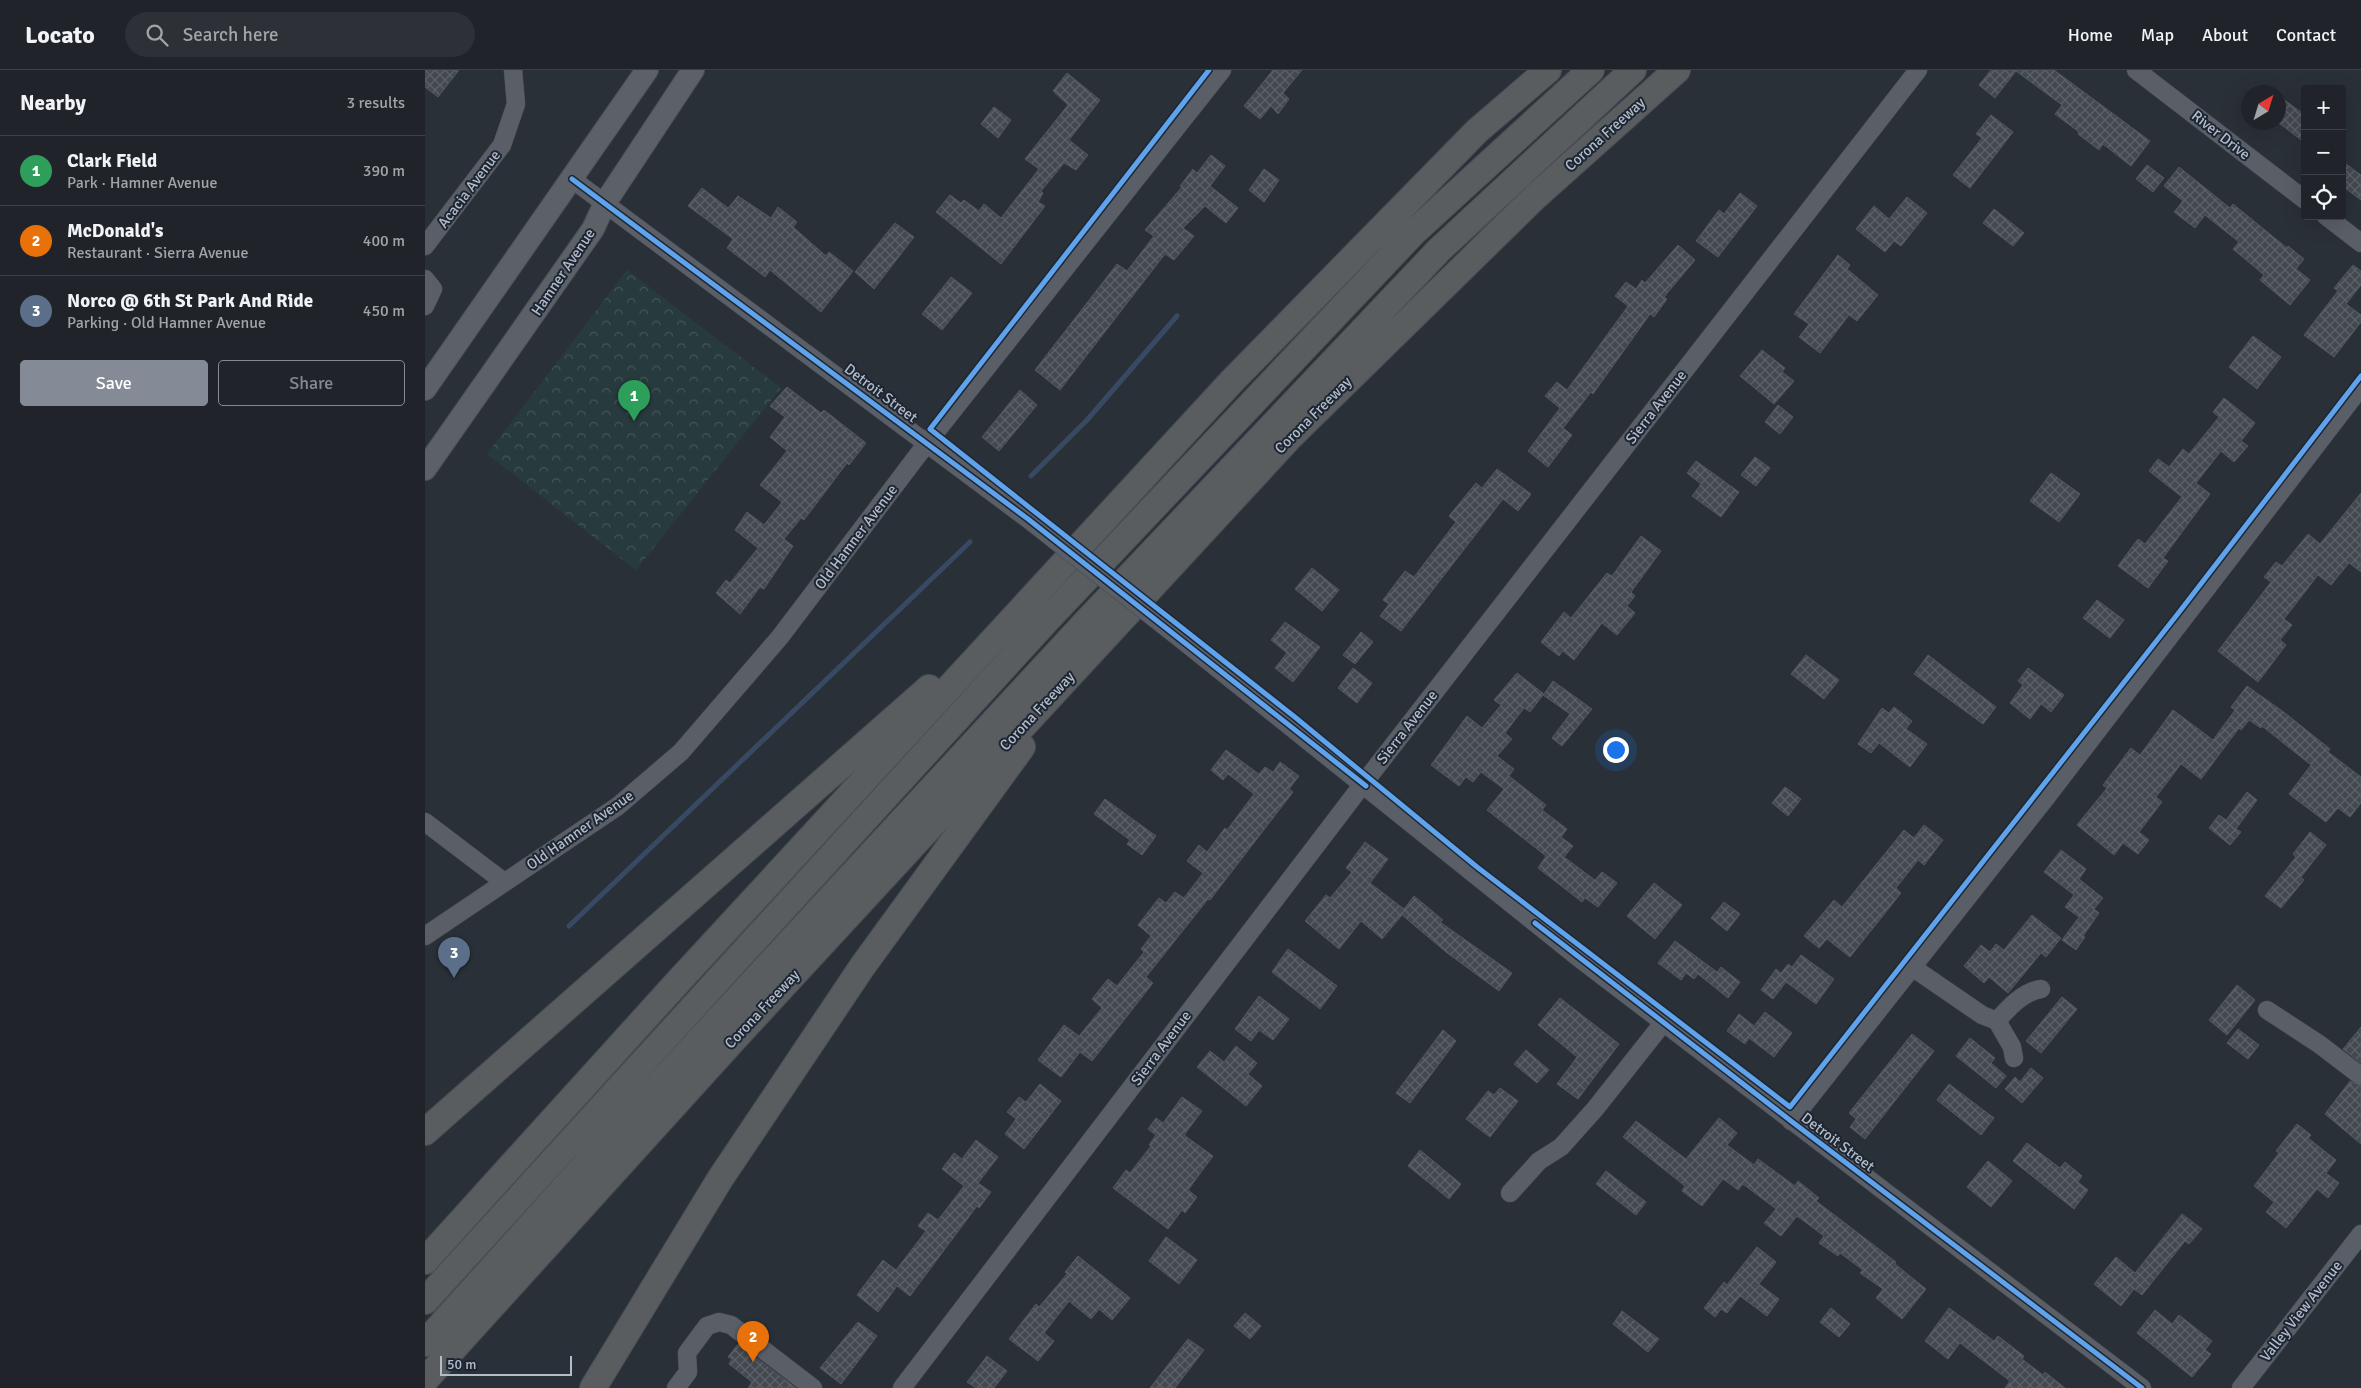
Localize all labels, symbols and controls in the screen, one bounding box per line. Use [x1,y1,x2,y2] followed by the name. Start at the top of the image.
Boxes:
[125,12,475,57] search box
[25,20,95,50] text: Locato
[143,21,171,49] icon: search
[183,23,279,47] text: Search here
[2068,24,2113,46] text: Home
[2141,24,2174,46] text: Map
[2202,24,2248,46] text: About
[2276,24,2336,46] text: Contact
[2241,85,2286,130] north arrow
[2301,85,2346,220] map controls
[2301,85,2346,130] button: +
[20,90,86,116] text: Nearby
[346,93,405,113] text: 3 results
[1561,93,1649,175] street label: Corona Freeway
[2188,107,2254,163] street label: River Drive
[2301,130,2346,175] button: −
[434,147,504,231] street label: Acacia Avenue
[67,149,157,173] text: Clark Field
[32,161,40,181] text: 1
[363,161,405,181] text: 390 m
[67,173,218,193] text: Park · Hamner Avenue
[2301,175,2346,220] button: locate
[67,219,163,243] text: McDonald's
[527,225,599,319] street label: Hamner Avenue
[32,231,40,251] text: 2
[363,231,405,251] text: 400 m
[67,243,249,263] text: Restaurant · Sierra Avenue
[67,289,313,313] text: Norco @ 6th St Park And Ride
[32,301,40,321] text: 3
[363,301,405,321] text: 450 m
[67,313,266,333] text: Parking · Old Hamner Avenue
[20,360,208,406] button: Save
[218,360,405,406] button: Share
[841,360,921,426] street label: Detroit Street
[1622,367,1690,447] street label: Sierra Avenue
[1271,373,1355,457] street label: Corona Freeway
[618,380,650,421] pin: 1
[811,481,901,593] street label: Old Hamner Avenue
[996,668,1078,754] street label: Corona Freeway
[1373,687,1441,767] street label: Sierra Avenue
[1603,737,1629,763] your location
[523,786,637,874] street label: Old Hamner Avenue
[438,937,470,978] pin: 3
[721,966,803,1052] street label: Corona Freeway
[1127,1007,1195,1089] street label: Sierra Avenue
[1798,1109,1878,1175] street label: Detroit Street
[2256,1257,2346,1365] street label: Valley View Avenue
[737,1321,769,1362] pin: 2
[440,1353,573,1376] scale bar
[447,1356,476,1373] text: 50 m

